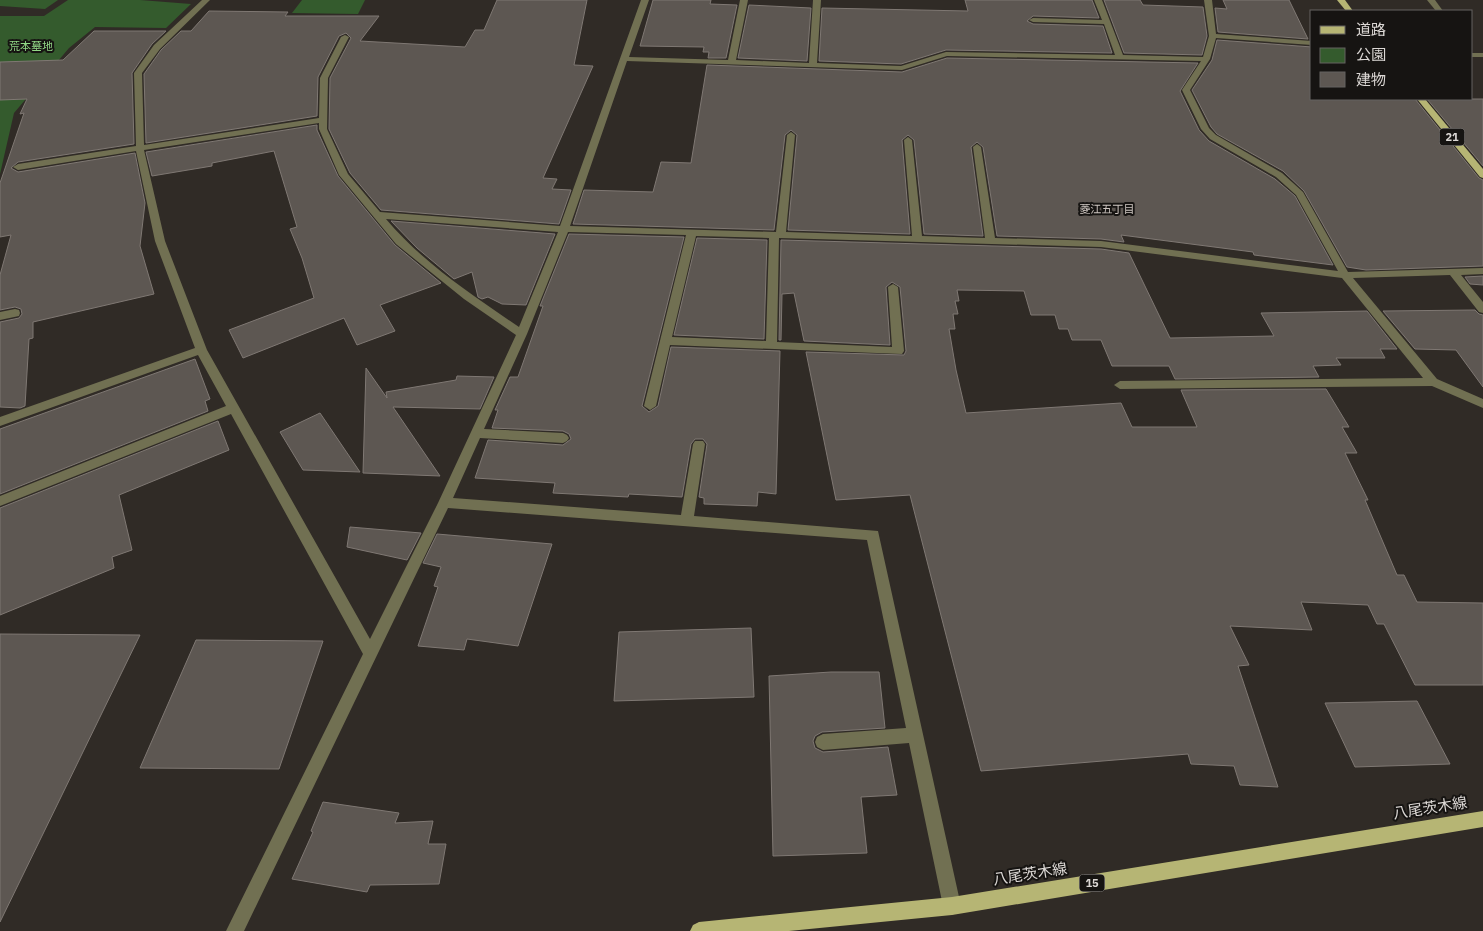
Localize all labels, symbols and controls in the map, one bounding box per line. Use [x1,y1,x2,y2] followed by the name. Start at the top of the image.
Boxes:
[1310,10,1473,100] legend
[1356,20,1386,39] text: 道路
[9,39,53,53] park label: 荒本墓地
[1356,45,1386,64] text: 公園
[1356,70,1386,89] text: 建物
[1440,128,1464,146] road number: 21
[1080,202,1135,216] district label: 菱江五丁目
[1391,792,1468,823] street label: 八尾茨木線
[991,858,1068,889] street label: 八尾茨木線
[1080,874,1104,891] road number: 15

